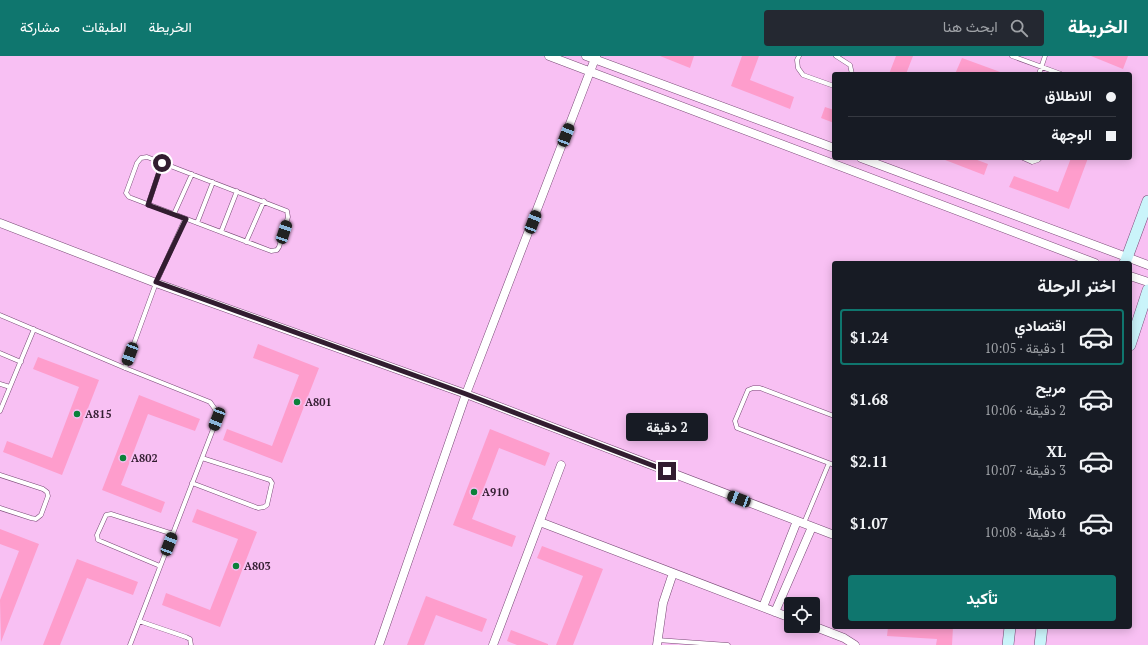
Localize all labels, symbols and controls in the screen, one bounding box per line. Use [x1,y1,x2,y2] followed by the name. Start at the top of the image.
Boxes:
[764,10,1044,46] search box
[1068,13,1128,38] text: الخريطة
[943,16,998,36] text: ابحث هنا
[20,17,60,36] text: مشاركة
[82,17,126,36] text: الطبقات
[148,17,192,36] text: الخريطة
[1008,17,1030,39] icon: search
[1045,85,1092,105] text: الانطلاق
[556,122,576,148] car
[1051,124,1092,144] text: الوجهة
[153,154,171,172] route start
[523,209,543,235] car
[275,219,293,245] car
[1037,273,1116,297] text: اختر الرحلة
[1014,315,1066,335] text: اقتصادي
[1078,319,1114,355] icon: car
[850,327,888,347] text: $1.24
[984,339,1066,357] text: 1 دقيقة · 10:05
[120,341,140,367] car
[1036,377,1066,397] text: مريح
[1078,381,1114,417] icon: car
[850,389,888,409] text: $1.68
[305,395,332,409] place label: A801
[292,397,302,407] marker: A801
[984,401,1066,419] text: 2 دقيقة · 10:06
[207,406,227,432] car
[85,407,112,421] place label: A815
[72,409,82,419] marker: A815
[626,413,708,441] callout: 2 دقيقة
[646,418,688,436] text: 2 دقيقة
[1046,441,1066,461] text: XL
[1078,443,1114,479] icon: car
[131,451,158,465] place label: A802
[850,451,888,471] text: $2.11
[118,453,128,463] marker: A802
[984,461,1066,479] text: 3 دقيقة · 10:07
[658,462,676,480] route end
[482,485,509,499] place label: A910
[469,487,479,497] marker: A910
[726,489,752,509] car
[1028,503,1066,523] text: Moto
[1078,505,1114,541] icon: car
[850,513,888,533] text: $1.07
[984,523,1066,541] text: 4 دقيقة · 10:08
[159,531,179,557] car
[244,559,271,573] place label: A803
[231,561,241,571] marker: A803
[848,575,1116,621] button: تأكيد
[784,597,820,633] map controls
[784,597,820,633] button: locate

